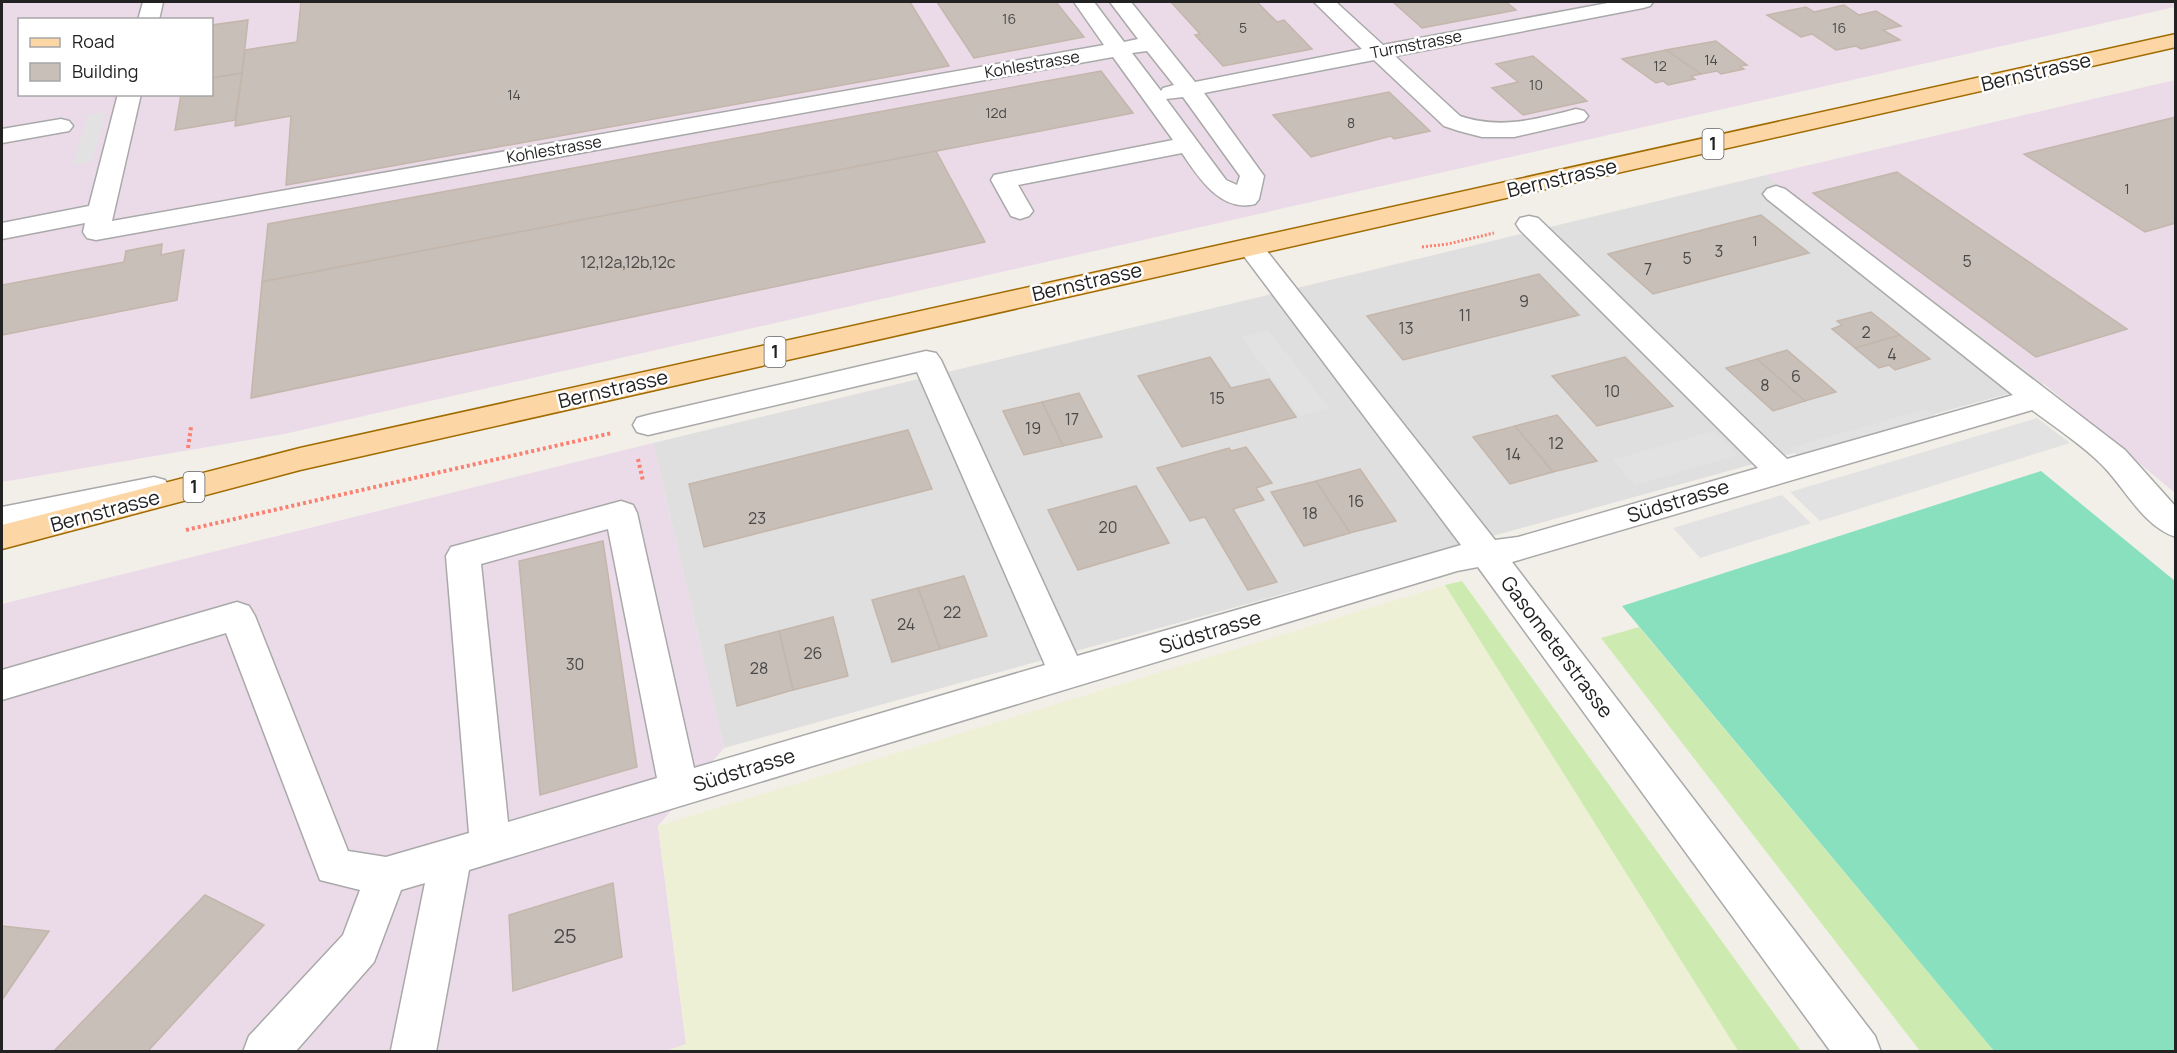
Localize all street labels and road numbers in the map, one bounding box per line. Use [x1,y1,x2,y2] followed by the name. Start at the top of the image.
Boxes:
[1368,24,1464,64] street label: Turmstrasse
[983,45,1081,83] street label: Kohlestrasse
[1978,46,2094,97] street label: Bernstrasse
[1702,129,1724,159] road number: 1
[505,130,603,168] street label: Kohlestrasse
[1504,152,1620,203] street label: Bernstrasse
[1029,256,1145,307] street label: Bernstrasse
[764,337,786,367] road number: 1
[555,363,671,414] street label: Bernstrasse
[184,472,204,502] road number: 1
[1624,472,1732,529] street label: Südstrasse
[47,483,163,538] street label: Bernstrasse
[1495,570,1620,723] street label: Gasometerstrasse
[1156,603,1264,660] street label: Südstrasse
[690,741,798,798] street label: Südstrasse

